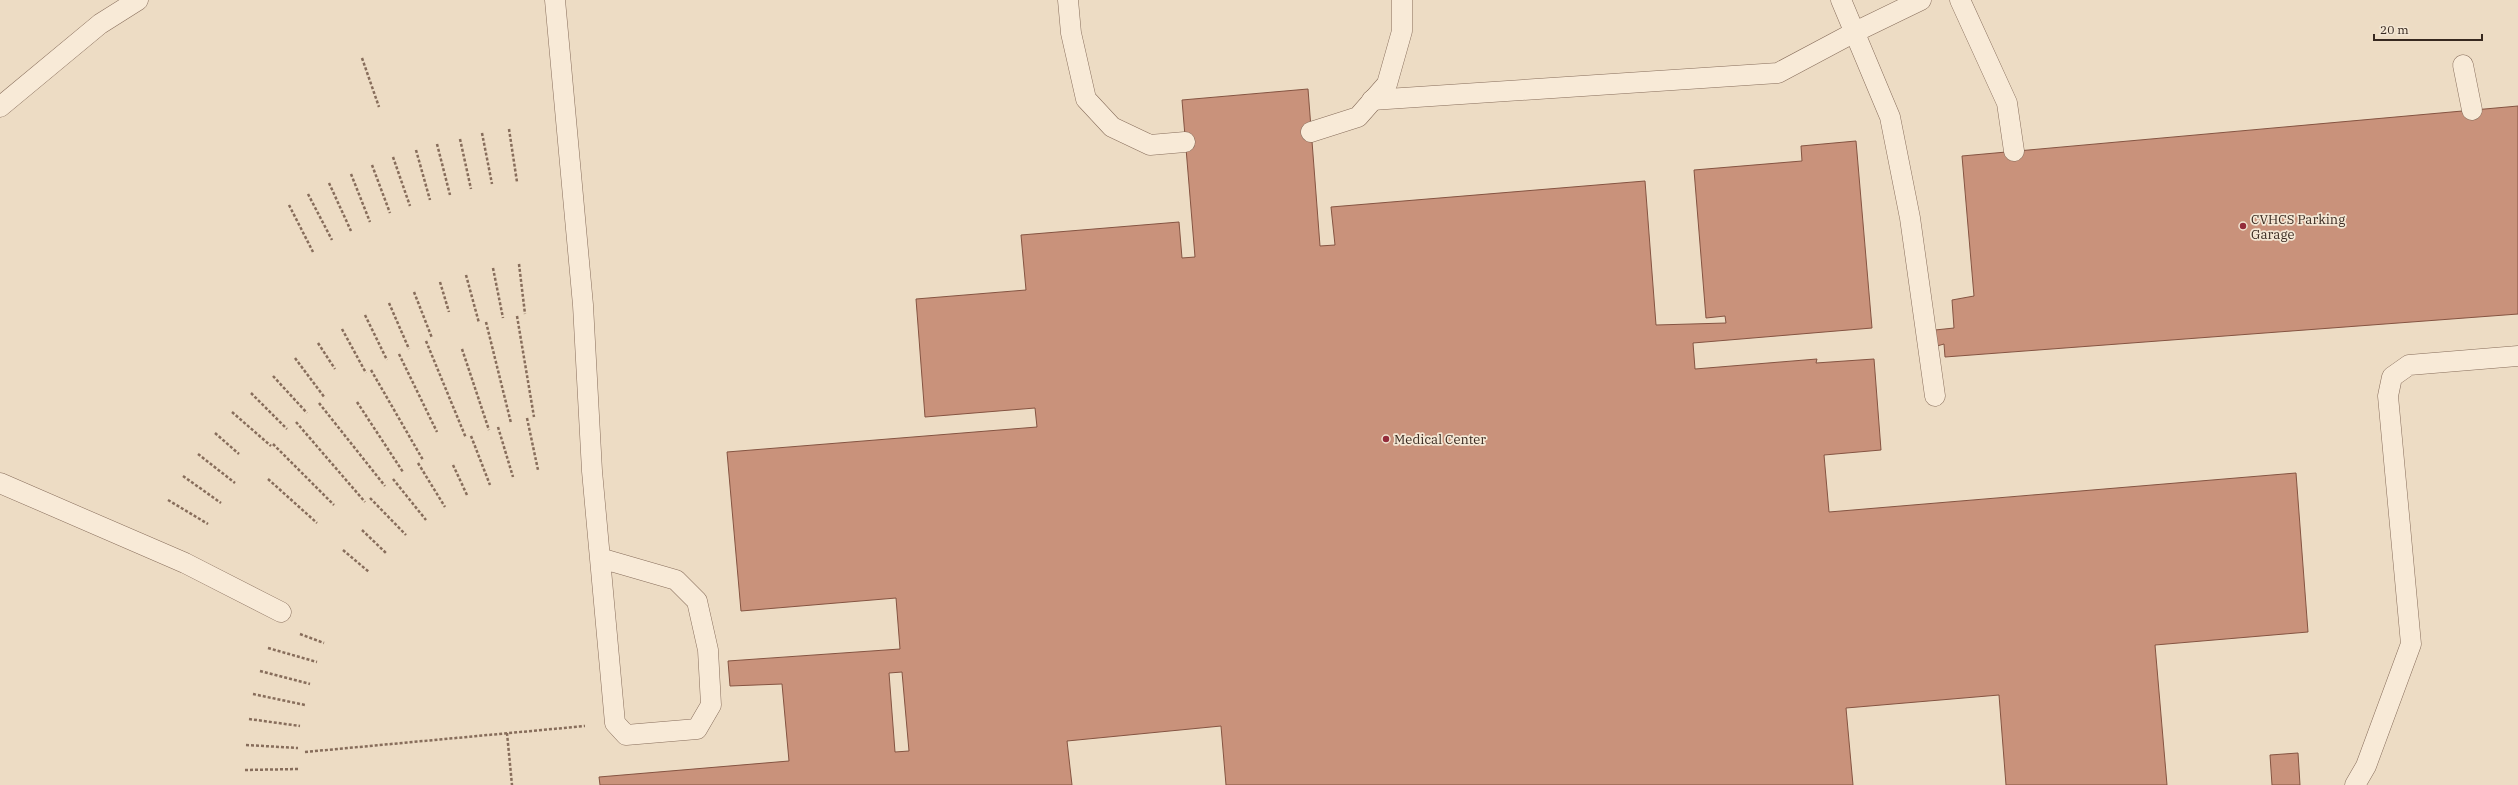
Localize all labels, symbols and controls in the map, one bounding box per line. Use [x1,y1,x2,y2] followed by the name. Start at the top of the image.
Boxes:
[2374,16,2482,42] scale bar
[2380,22,2409,37] text: 20 m
[2251,211,2345,243] place label: CVHCS Parking Garage
[2238,221,2248,231] marker: CVHCS Parking Garage
[1394,431,1486,448] place label: Medical Center
[1381,434,1391,444] marker: Medical Center

